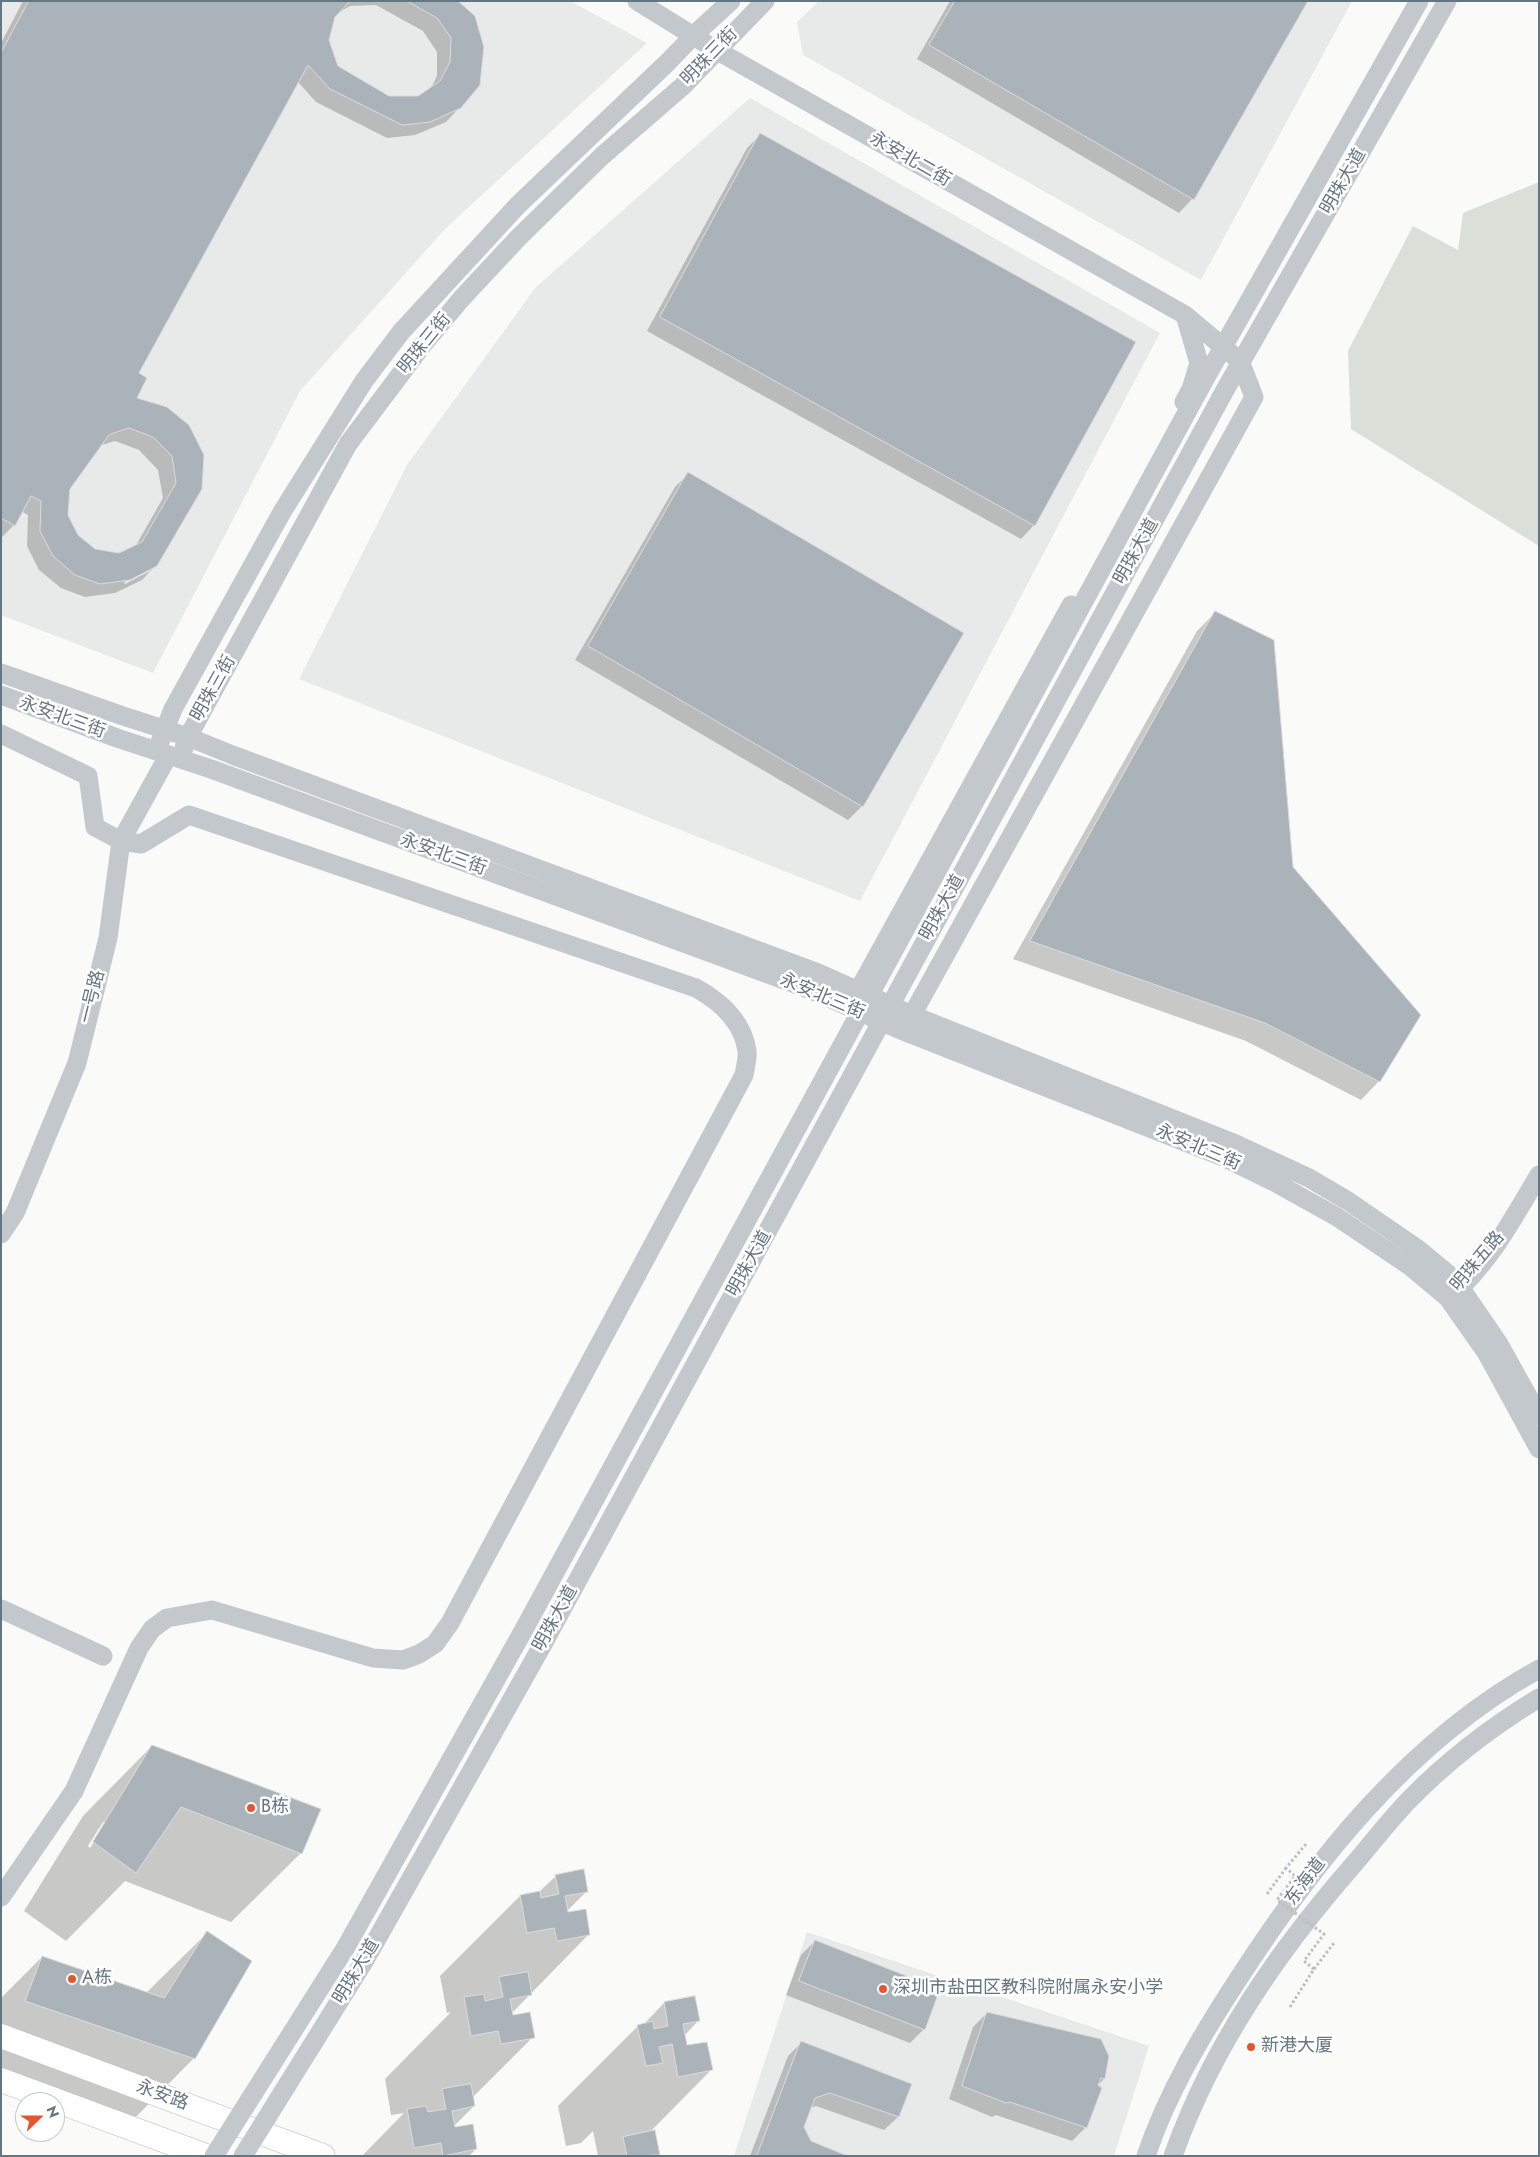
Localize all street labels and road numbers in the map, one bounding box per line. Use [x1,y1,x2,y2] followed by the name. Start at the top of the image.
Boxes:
[677,24,743,90] street label: 明珠三街
[866,128,954,192] street label: 永安北二街
[1317,145,1371,219] street label: 明珠大道
[394,309,456,379] street label: 明珠三街
[1110,515,1164,589] street label: 明珠大道
[187,652,241,726] street label: 明珠三街
[16,692,108,744] street label: 永安北三街
[397,829,489,881] street label: 永安北三街
[916,871,970,945] street label: 明珠大道
[76,968,110,1026] street label: 一号路
[776,969,868,1025] street label: 永安北三街
[1152,1120,1244,1176] street label: 永安北三街
[723,1227,777,1301] street label: 明珠大道
[1447,1227,1509,1297] street label: 明珠五路
[529,1582,583,1656] street label: 明珠大道
[1281,1854,1331,1910] street label: 东海道
[329,1936,385,2008] street label: 明珠大道
[133,2077,191,2115] street label: 永安路

